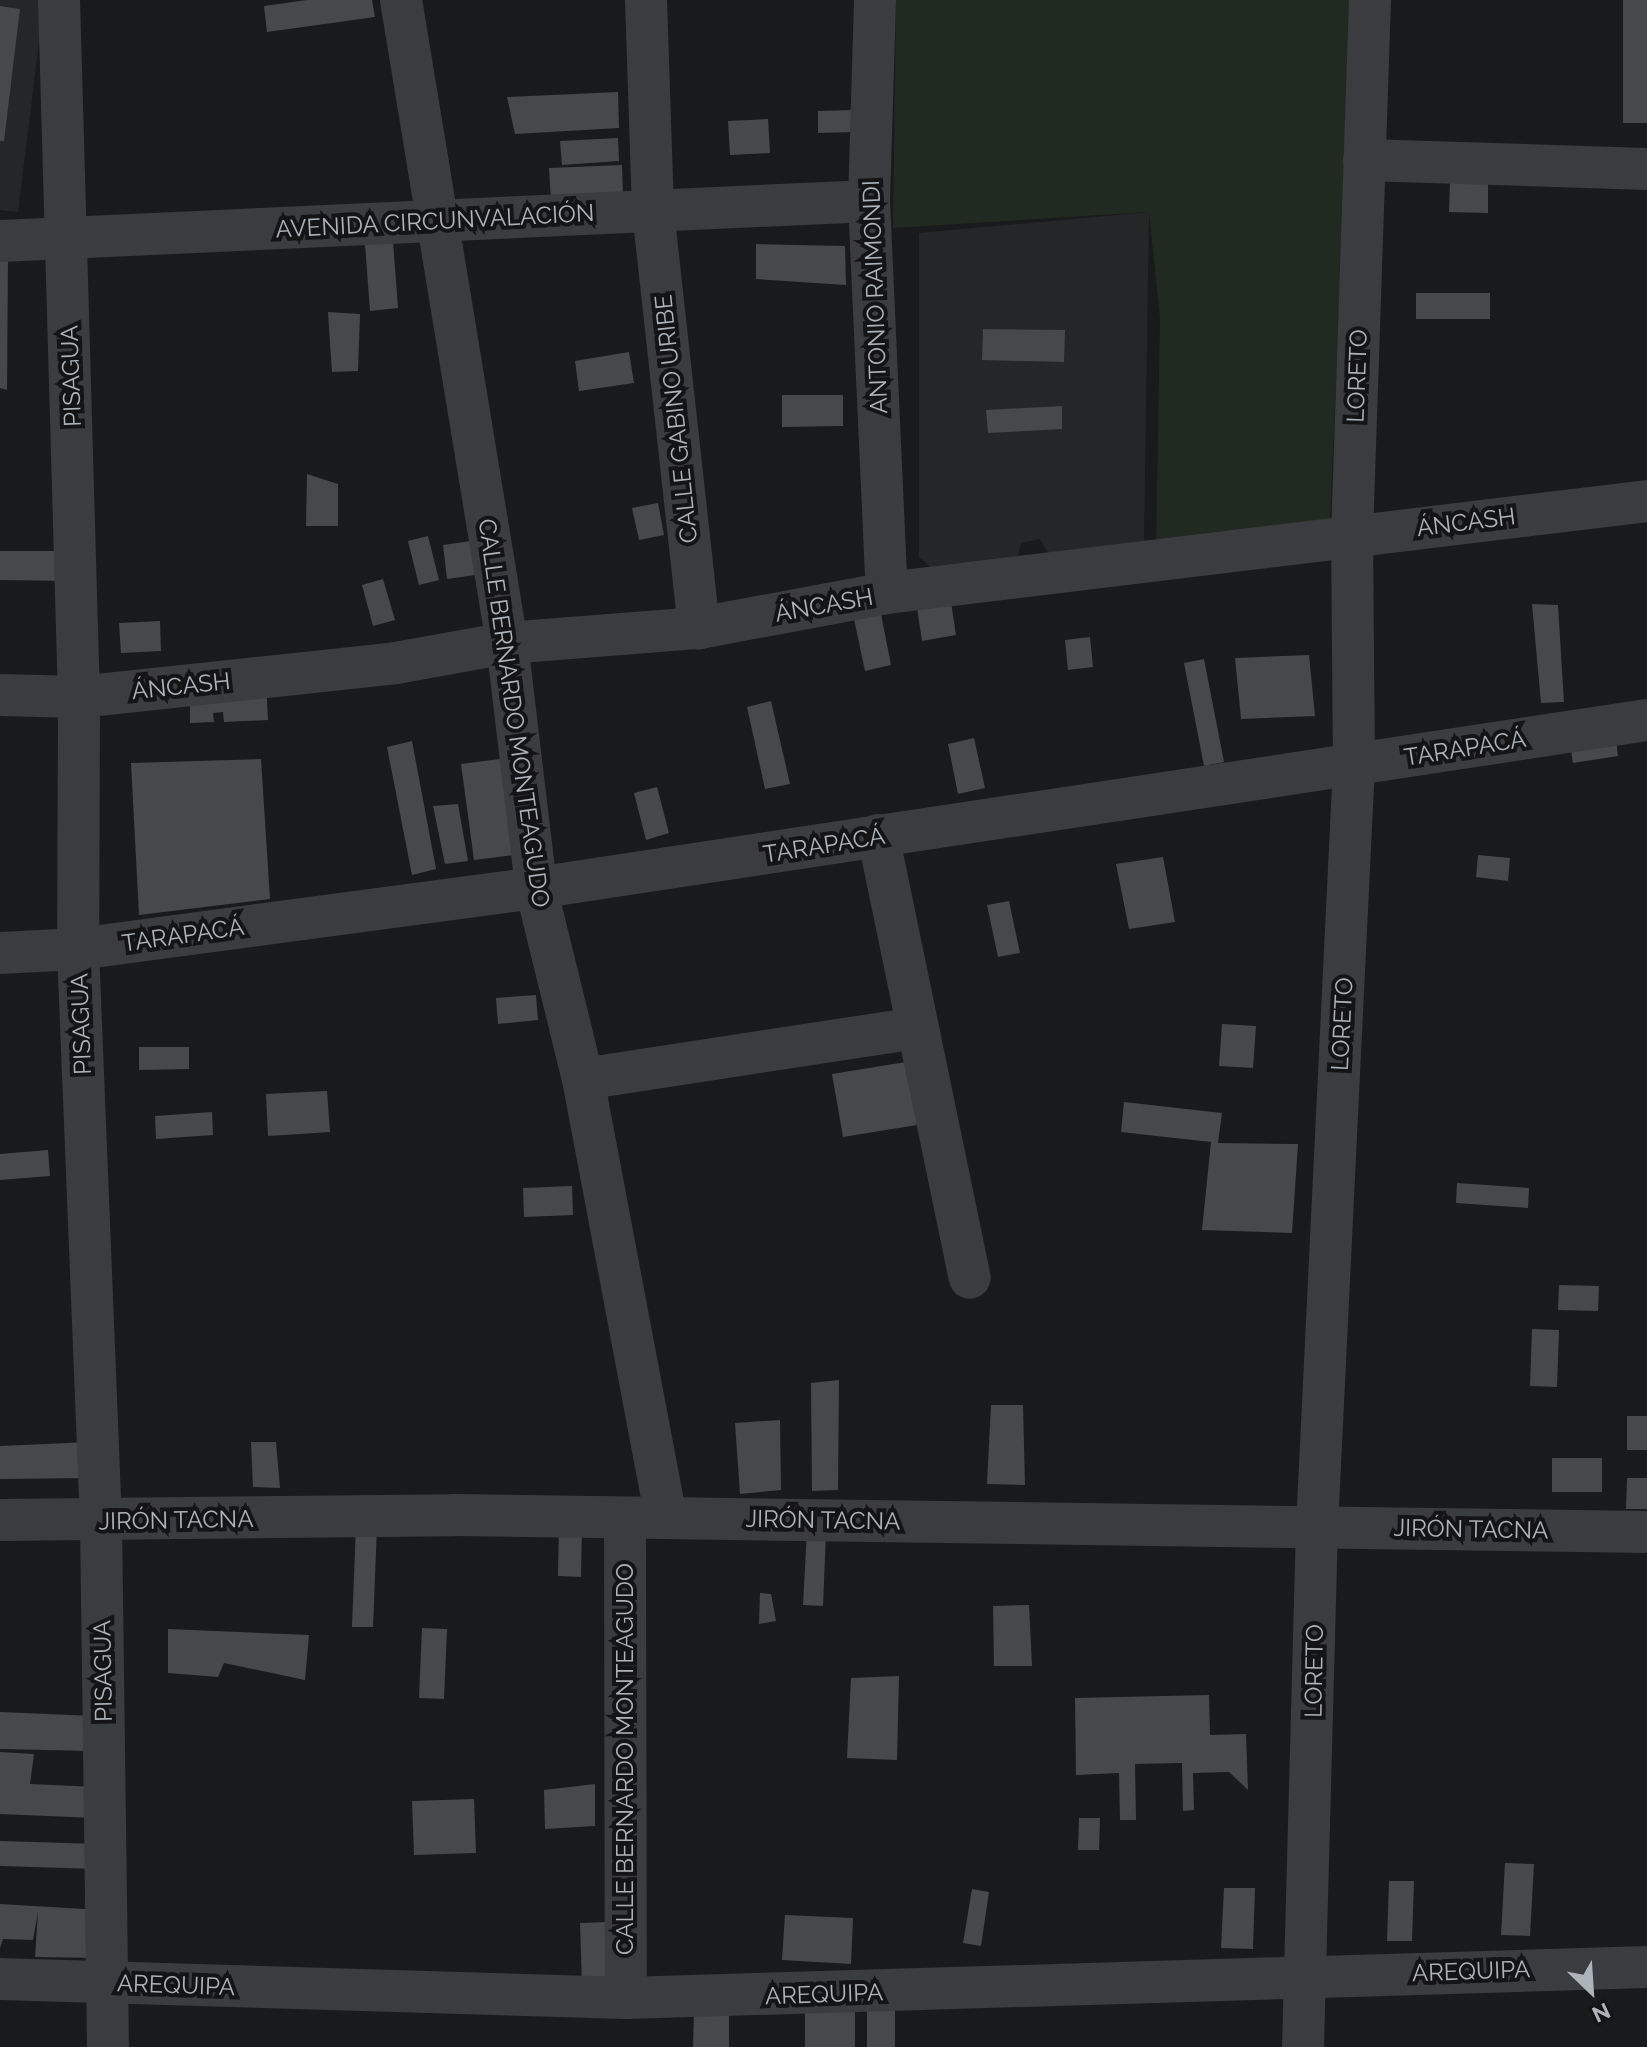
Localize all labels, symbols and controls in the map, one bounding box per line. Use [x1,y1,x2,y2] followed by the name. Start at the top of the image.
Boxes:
[857,180,893,414] street label: ANTONIO RAIMONDI
[274,198,596,244] street label: AVENIDA CIRCUNVALACIÓN
[649,293,703,545] street label: CALLE GABINO URIBE
[55,325,87,427] street label: PISAGUA
[1341,329,1373,423] street label: LORETO
[1415,502,1517,542] street label: ÁNCASH
[472,517,556,909] street label: CALLE BERNARDO MONTEAGUDO
[773,582,875,628] street label: ÁNCASH
[130,666,232,706] street label: ÁNCASH
[1402,724,1528,772] street label: TARAPACÁ
[761,821,887,869] street label: TARAPACÁ
[120,912,246,958] street label: TARAPACÁ
[65,973,97,1075] street label: PISAGUA
[1325,976,1359,1072] street label: LORETO
[98,1504,254,1536] street label: JIRÓN TACNA
[745,1504,901,1536] street label: JIRÓN TACNA
[1393,1513,1549,1545] street label: JIRÓN TACNA
[611,1563,639,1955] street label: CALLE BERNARDO MONTEAGUDO
[88,1620,118,1722] street label: PISAGUA
[1299,1624,1329,1718] street label: LORETO
[1551,1951,1631,2031] north arrow
[1411,1955,1531,1987] street label: AREQUIPA
[116,1969,236,2001] street label: AREQUIPA
[764,1978,884,2010] street label: AREQUIPA
[1588,1997,1614,2028] text: N

